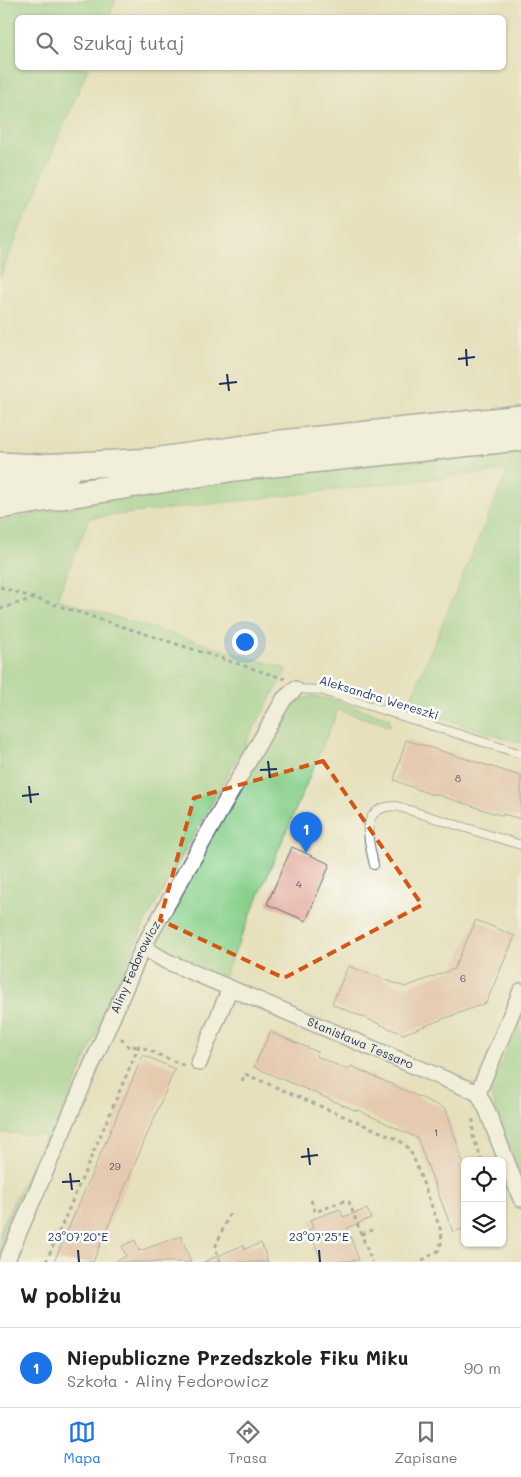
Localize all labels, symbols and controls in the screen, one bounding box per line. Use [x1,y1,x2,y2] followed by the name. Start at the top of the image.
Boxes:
[15,15,506,70] search box
[33,29,61,57] icon: search
[73,30,184,55] text: Szukaj tutaj
[232,629,258,655] your location
[318,671,441,723] street label: Aleksandra Wereszki
[455,771,461,785] house number: 8
[290,812,322,853] pin: 1
[296,877,302,891] house number: 4
[106,917,163,1016] street label: Aliny Fedorowicz
[460,971,466,985] house number: 6
[305,1013,416,1072] street label: Stanisława Tessaro
[434,1125,438,1139] house number: 1
[461,1157,506,1247] map controls
[461,1157,506,1202] button: locate
[109,1159,121,1173] house number: 29
[461,1202,506,1247] button: layers
[48,1228,108,1244] text: 23°07'20"E
[289,1228,349,1244] text: 23°07'25"E
[20,1281,121,1308] text: W pobliżu
[67,1345,409,1370] text: Niepubliczne Przedszkole Fiku Miku
[32,1357,40,1378] text: 1
[464,1357,501,1378] text: 90 m
[67,1370,269,1391] text: Szkoła · Aliny Fedorowicz
[64,1418,101,1467] tab: Mapa
[228,1418,267,1467] tab: Trasa
[394,1418,457,1467] tab: Zapisane

